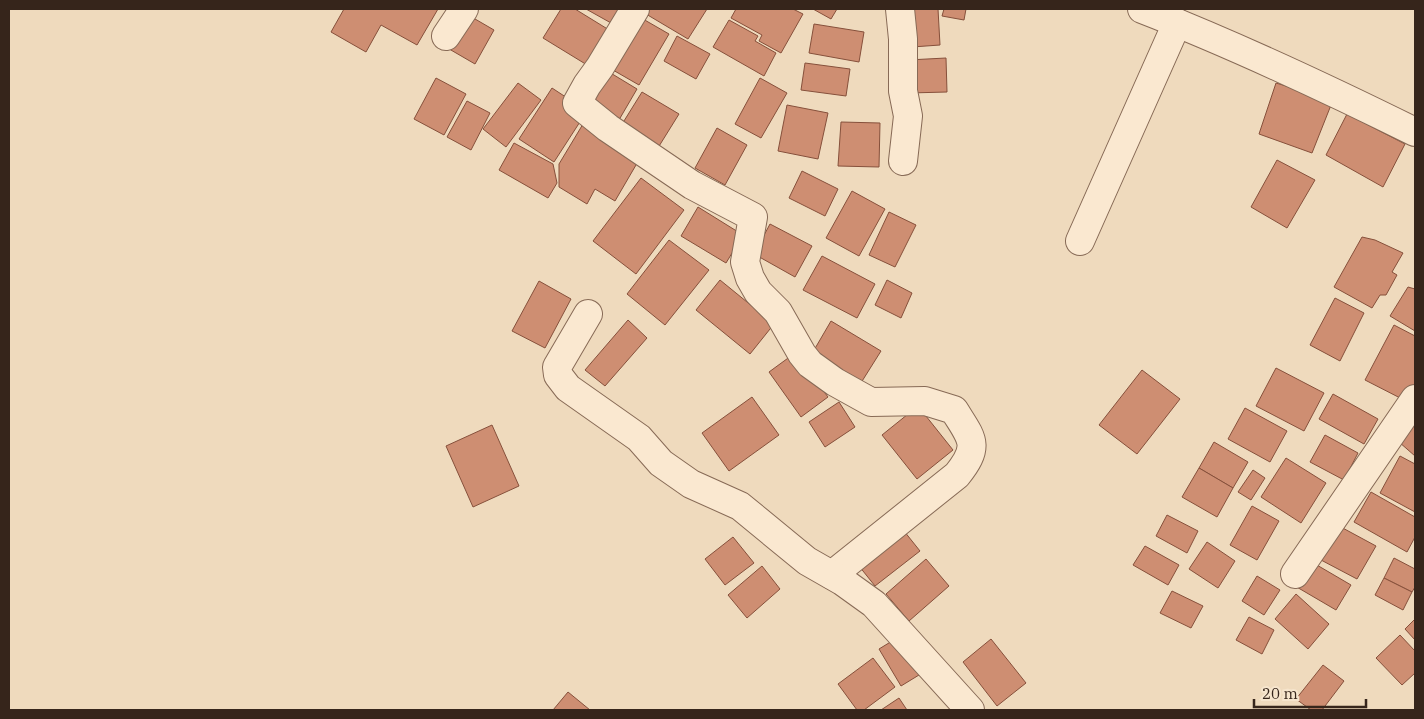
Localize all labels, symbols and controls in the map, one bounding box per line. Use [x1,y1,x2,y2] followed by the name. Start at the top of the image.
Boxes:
[1254,676,1366,708] scale bar
[1262,684,1298,703] text: 20 m

